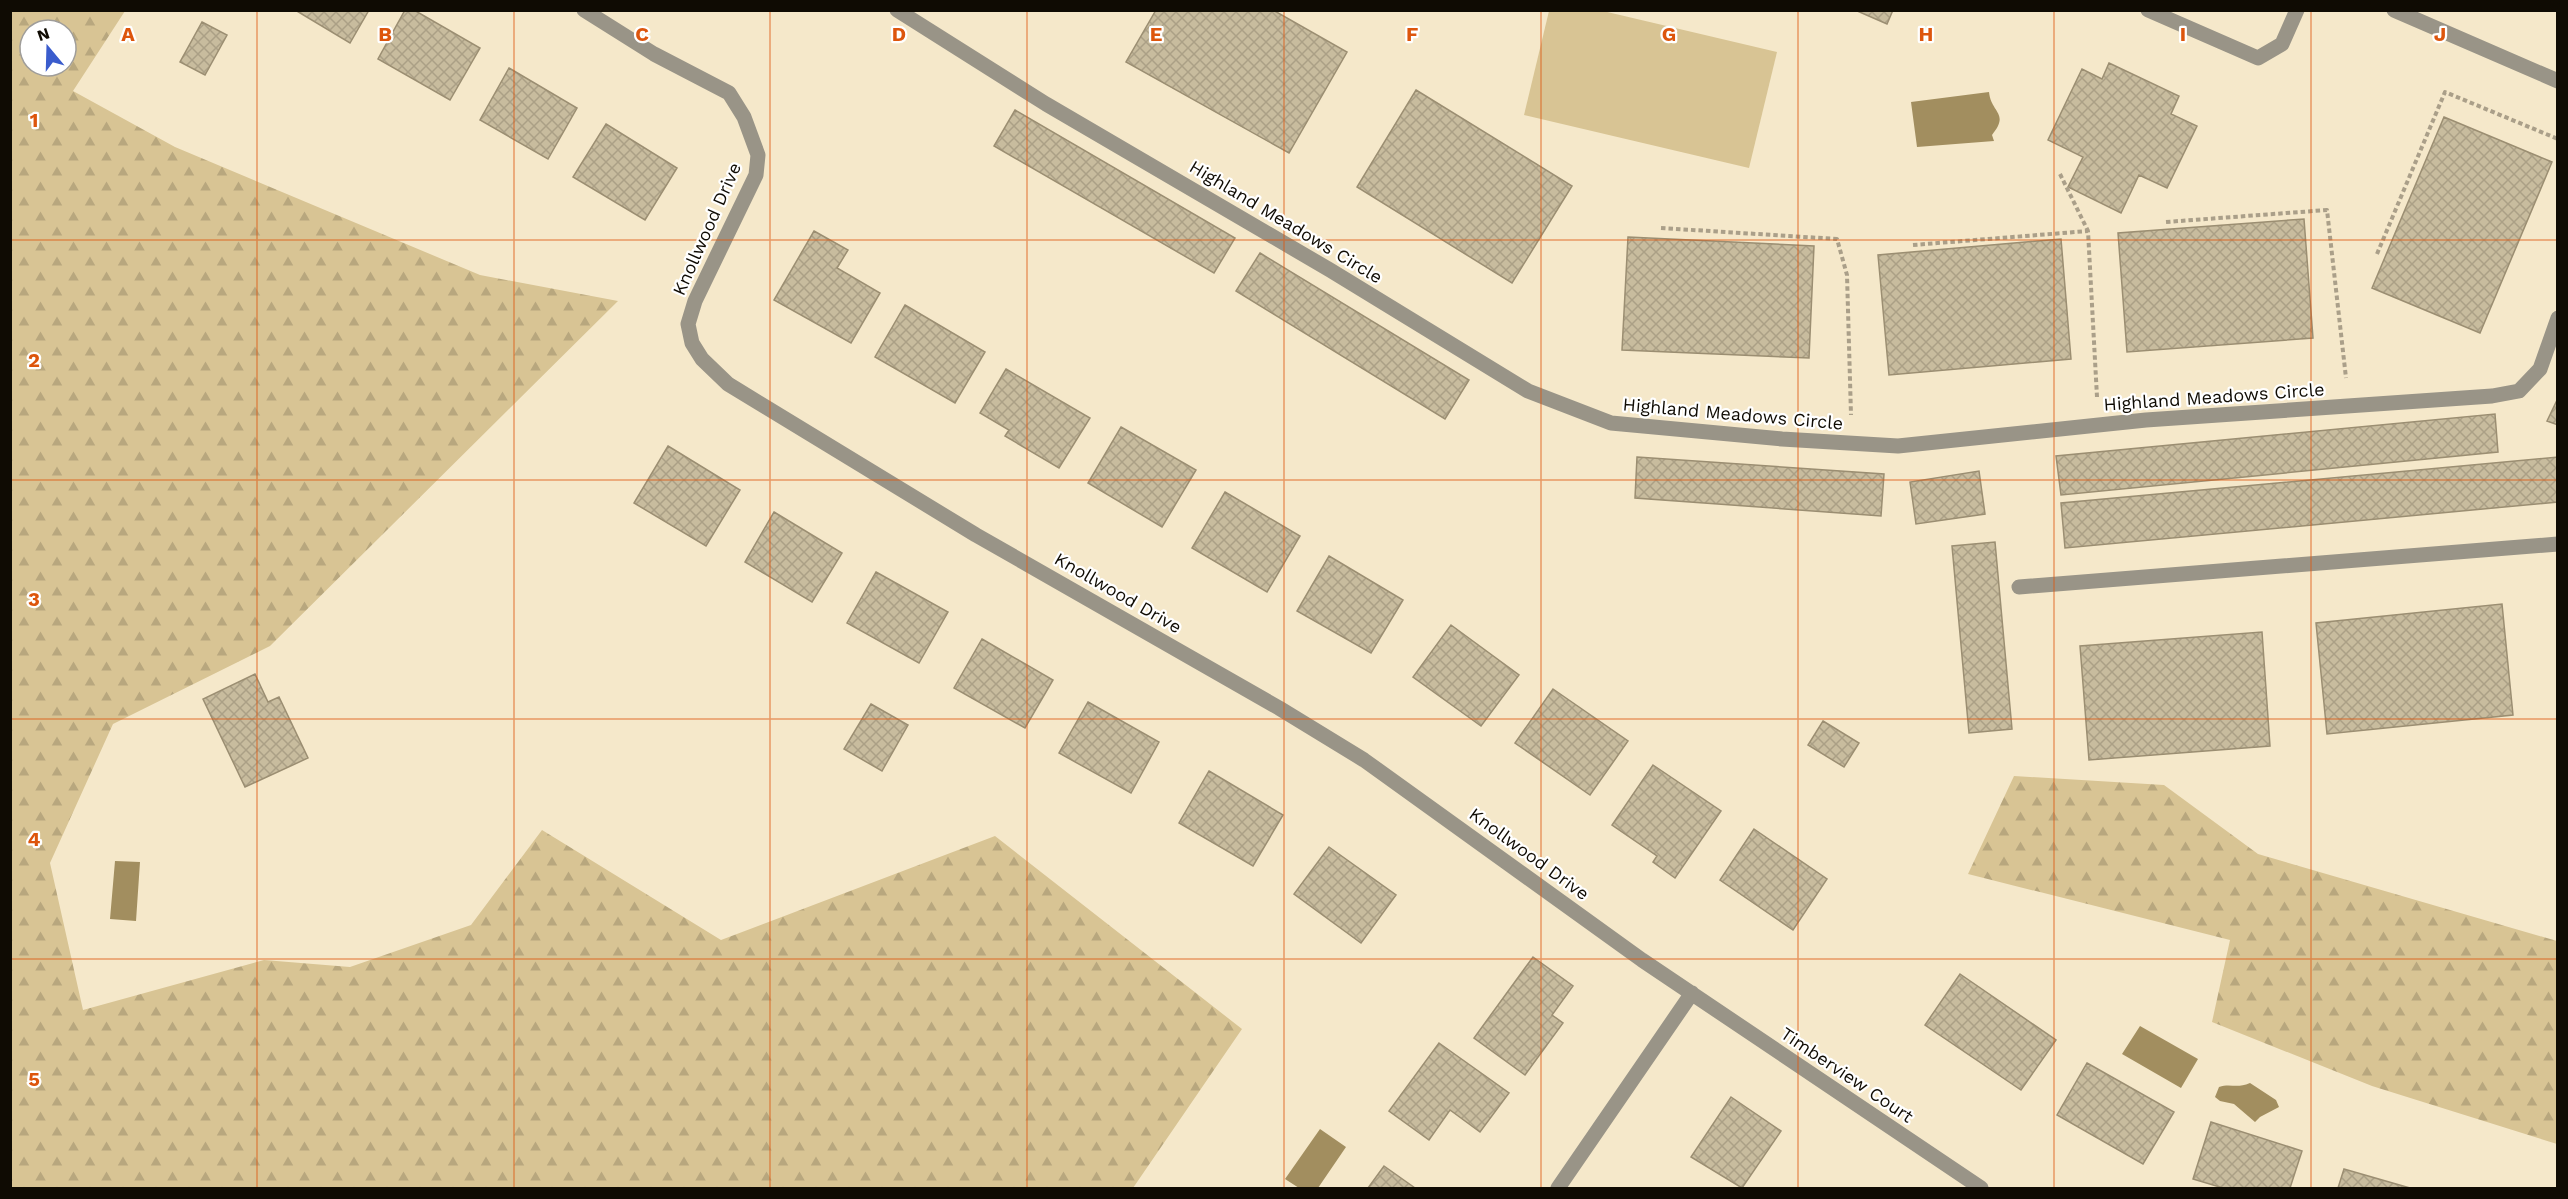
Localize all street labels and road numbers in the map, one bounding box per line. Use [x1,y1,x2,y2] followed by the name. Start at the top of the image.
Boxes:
[1186,156,1386,288] street label: Highland Meadows Circle
[668,159,745,298] street label: Knollwood Drive
[2103,378,2325,415] street label: Highland Meadows Circle
[1622,393,1844,434] street label: Highland Meadows Circle
[1051,548,1185,637] street label: Knollwood Drive
[1465,803,1593,904] street label: Knollwood Drive
[1777,1022,1918,1127] street label: Timberview Court

